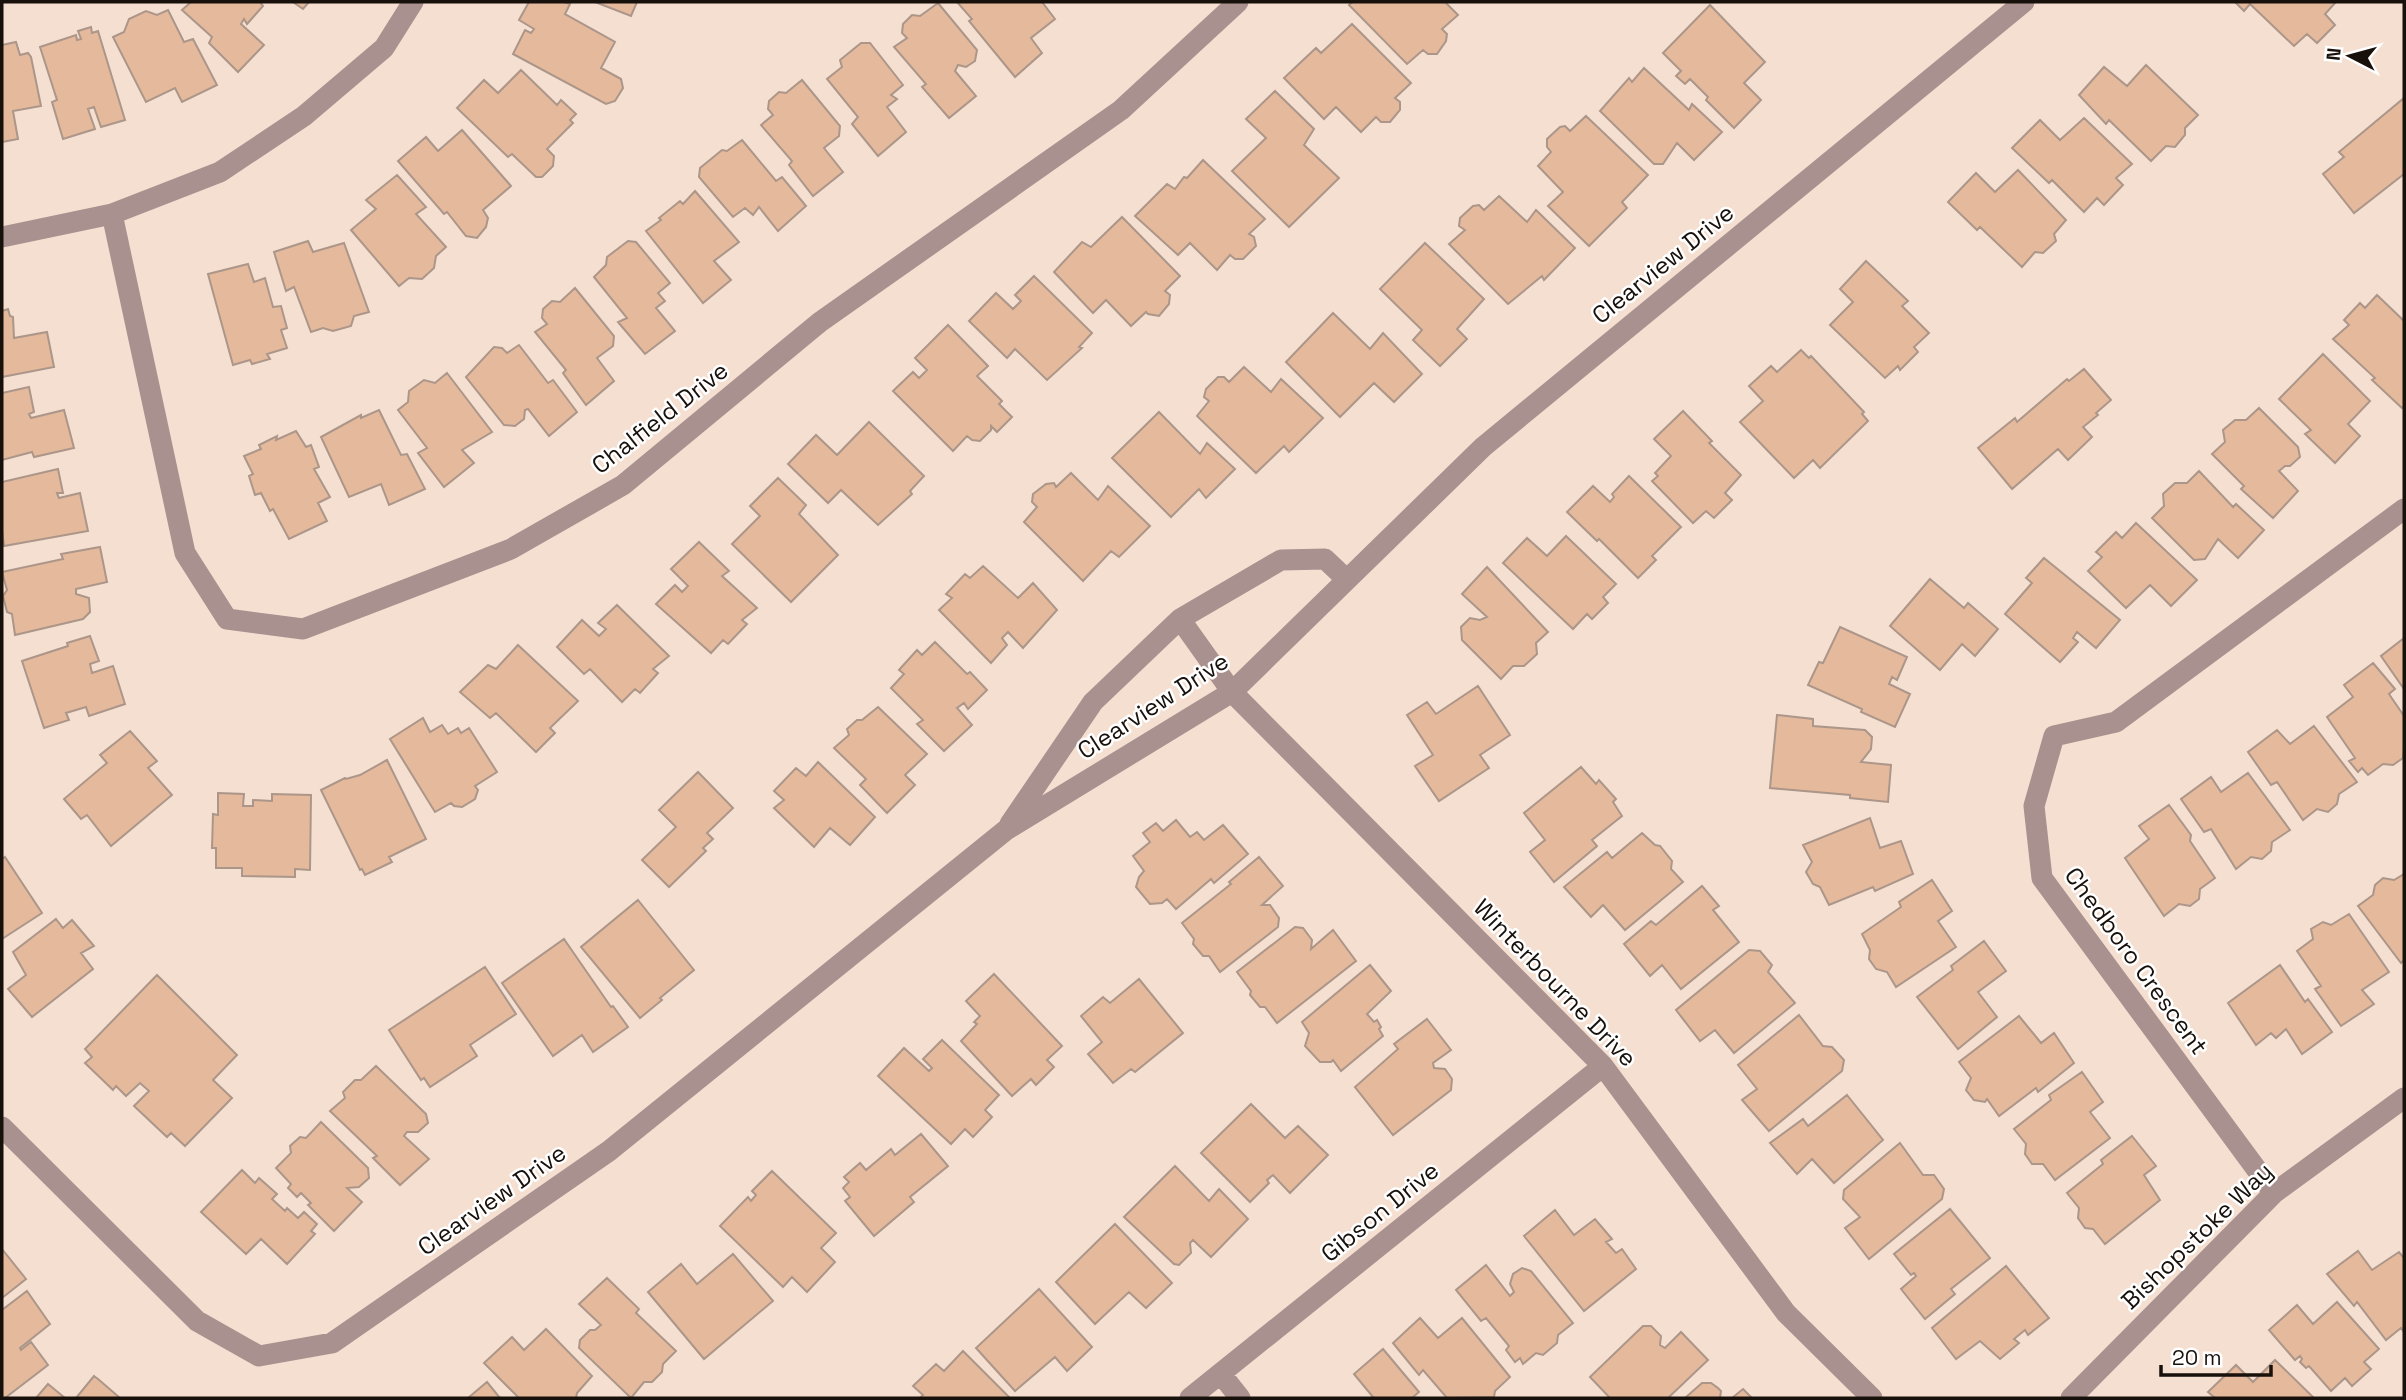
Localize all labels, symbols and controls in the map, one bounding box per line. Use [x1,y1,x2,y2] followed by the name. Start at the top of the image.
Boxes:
[2315,21,2385,91] north arrow
[2320,47,2347,62] text: N
[1585,197,1740,330] street label: Clearview Drive
[585,355,734,481] street label: Chalfield Drive
[1071,645,1234,766] street label: Clearview Drive
[2058,861,2215,1061] street label: Chedboro Crescent
[1467,892,1644,1073] street label: Winterbourne Drive
[412,1137,572,1262] street label: Clearview Drive
[1314,1155,1445,1269] street label: Gibson Drive
[2114,1156,2279,1316] street label: Bishopstoke Way
[2161,1334,2271,1378] scale bar
[2172,1344,2222,1371] text: 20 m

